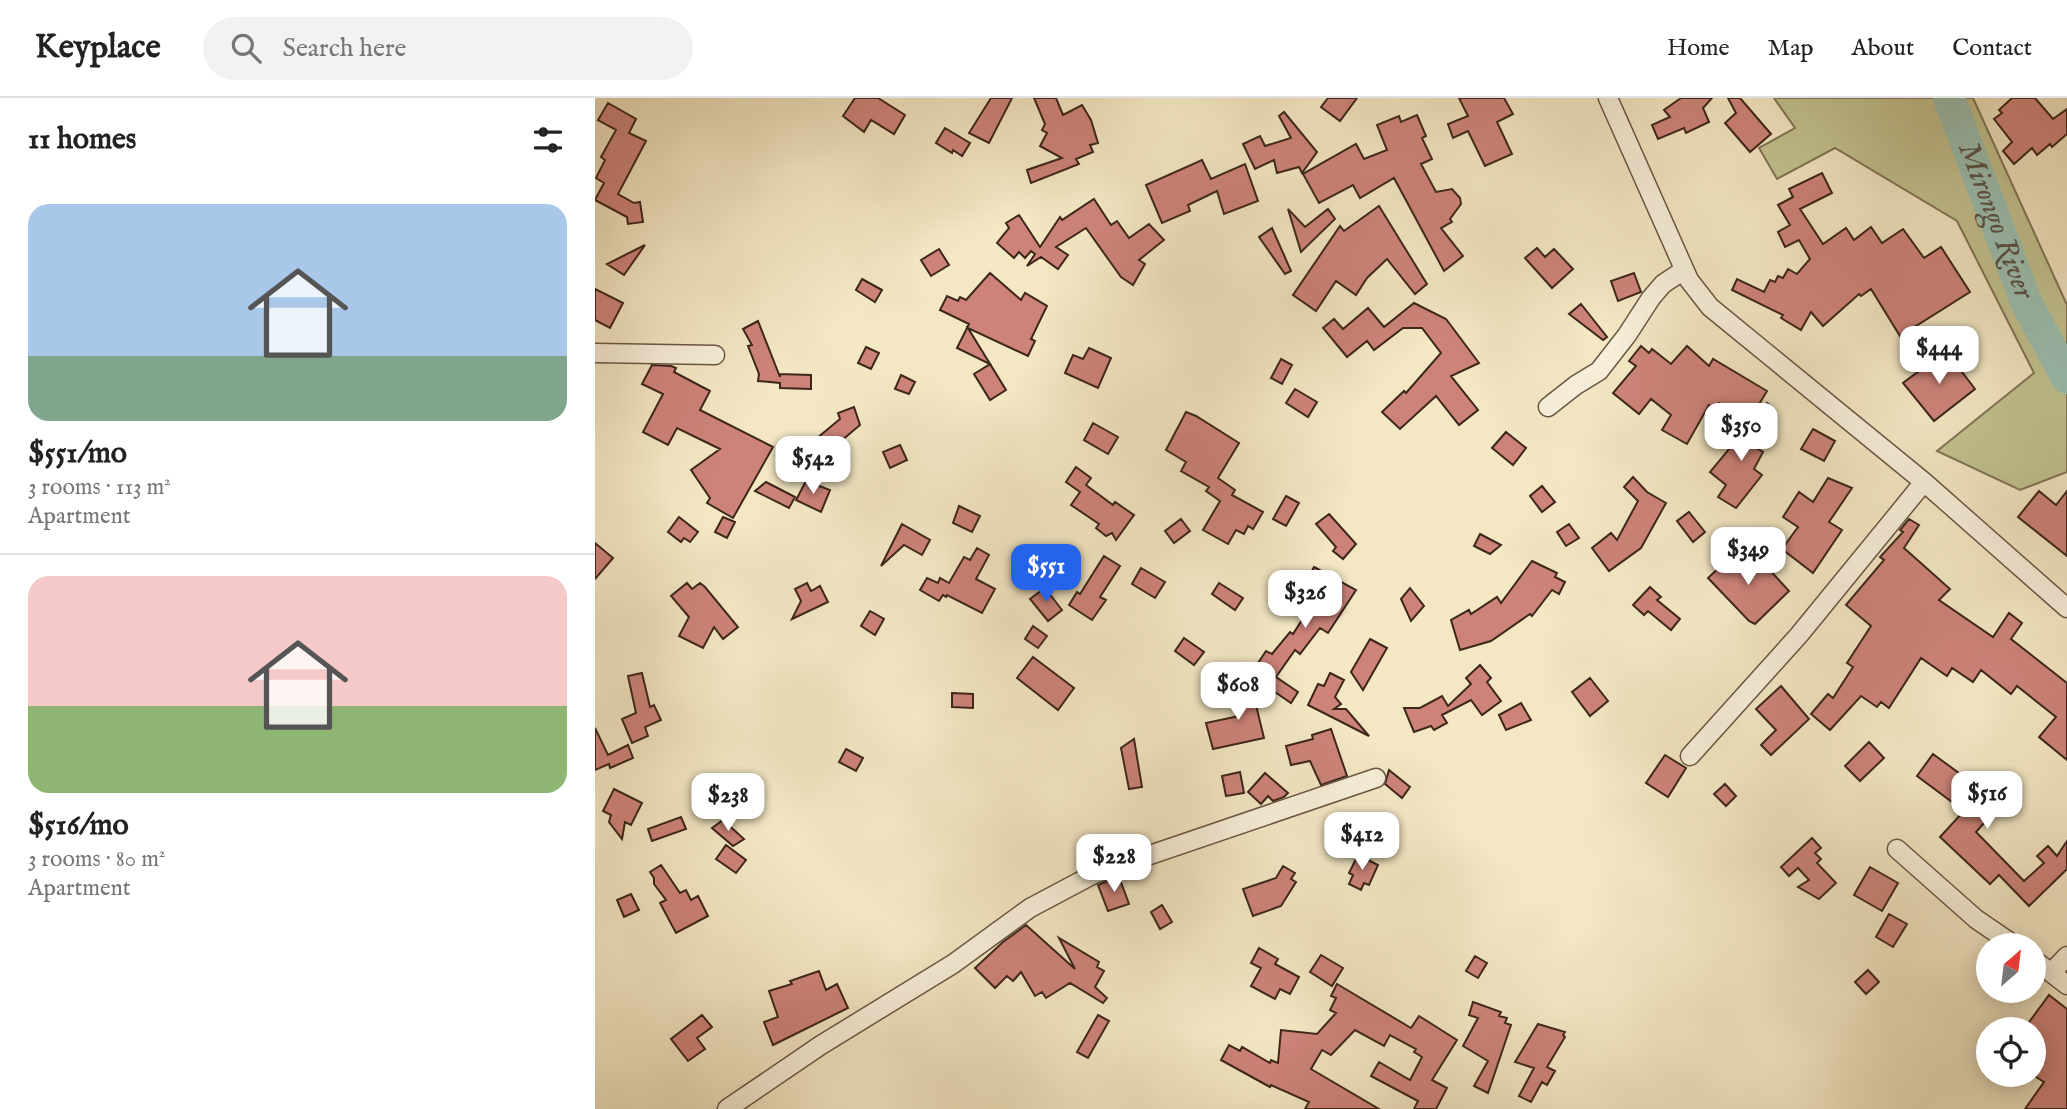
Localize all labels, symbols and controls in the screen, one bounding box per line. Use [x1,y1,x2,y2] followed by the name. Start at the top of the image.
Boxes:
[203,17,693,80] search box
[35,27,161,69] text: Keyplace
[227,29,265,67] icon: search
[283,32,407,65] text: Search here
[1667,33,1730,64] text: Home
[1768,33,1814,64] text: Map
[1852,33,1914,64] text: About
[1952,33,2032,64] text: Contact
[28,121,136,159] text: 11 homes
[529,121,567,159] icon: filters
[1948,137,2043,306] water label: Mirongo River
[235,250,361,376] icon: home
[1898,327,1980,386] pin: $444
[1916,334,1962,363] text: $444
[1700,404,1782,463] pin: $350
[1721,411,1761,440] text: $350
[28,435,127,473] text: $551/mo
[772,436,854,496] pin: $542
[791,444,835,473] text: $542
[28,473,171,502] text: 3 rooms · 113 m²
[28,502,131,531] text: Apartment
[1707,528,1789,587] pin: $349
[1727,535,1769,564] text: $349
[1005,545,1087,604] pin: $551
[1027,552,1065,581] text: $551
[1264,570,1346,630] pin: $326
[1284,578,1326,607] text: $326
[235,622,361,748] icon: home
[1197,662,1279,722] pin: $608
[1217,670,1259,699] text: $608
[1946,772,2028,831] pin: $516
[687,774,769,833] pin: $238
[1967,779,2007,808] text: $516
[707,781,749,810] text: $238
[28,807,129,845] text: $516/mo
[1321,812,1403,872] pin: $412
[1340,820,1384,849] text: $412
[1073,834,1155,894] pin: $228
[1092,842,1136,871] text: $228
[28,845,165,874] text: 3 rooms · 80 m²
[28,874,131,903] text: Apartment
[1976,933,2046,1003] north arrow
[1976,933,2046,1087] map controls
[1976,1017,2046,1087] button: locate

